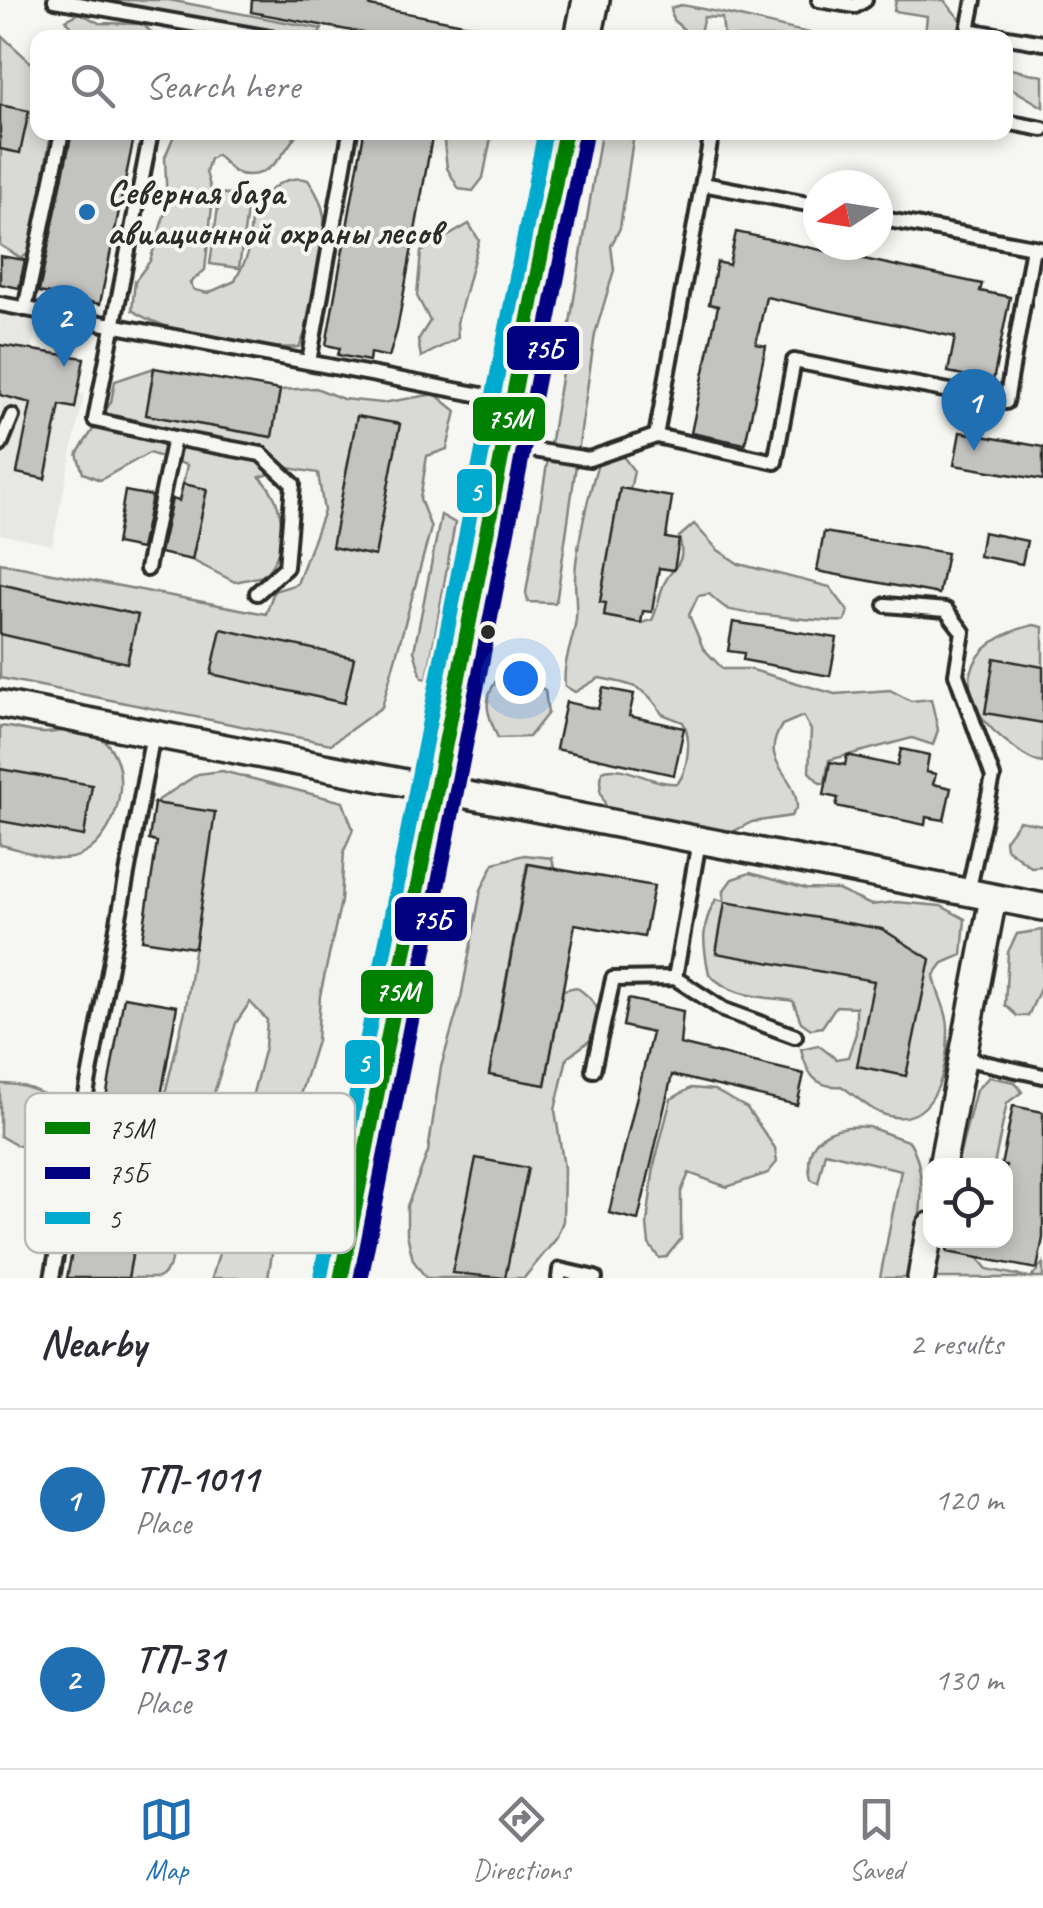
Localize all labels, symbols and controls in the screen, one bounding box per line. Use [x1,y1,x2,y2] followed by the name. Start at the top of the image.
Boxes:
[30,30,1013,140] search box
[65,58,120,113] icon: search
[145,62,300,109] text: Search here
[107,170,447,255] place label: Северная база авиационной охраны лесов
[803,170,893,260] north arrow
[76,201,98,223] marker: Северная база авиационной охраны лесов
[32,284,96,367] pin: 2
[505,324,581,372] line badge: 75Б
[523,331,568,366] text: 75Б
[942,368,1006,451] pin: 1
[471,395,547,443] line badge: 75М
[486,401,535,436] text: 75М
[455,467,494,515] line badge: 5
[469,474,484,509] text: 5
[478,622,498,642] unlabelled marker
[495,653,546,704] your location
[393,895,469,943] line badge: 75Б
[411,902,456,937] text: 75Б
[359,968,435,1016] line badge: 75М
[374,974,423,1009] text: 75М
[343,1038,382,1086] line badge: 5
[357,1045,372,1080] text: 5
[25,1093,355,1253] legend
[108,1111,156,1146] text: 75М
[108,1156,152,1191] text: 75Б
[923,1158,1013,1248] map controls
[923,1158,1013,1248] button: locate
[108,1201,122,1236] text: 5
[40,1317,146,1370] text: Nearby
[909,1323,1003,1364] text: 2 results
[135,1455,258,1502] text: ТП-1011
[65,1479,80,1520] text: 1
[934,1479,1003,1520] text: 120 m
[135,1502,191,1543] text: Place
[135,1635,224,1682] text: ТП-31
[65,1659,80,1700] text: 2
[934,1659,1003,1700] text: 130 m
[135,1682,191,1723] text: Place
[139,1792,194,1887] tab: Map
[473,1792,570,1887] tab: Directions
[849,1792,904,1887] tab: Saved

